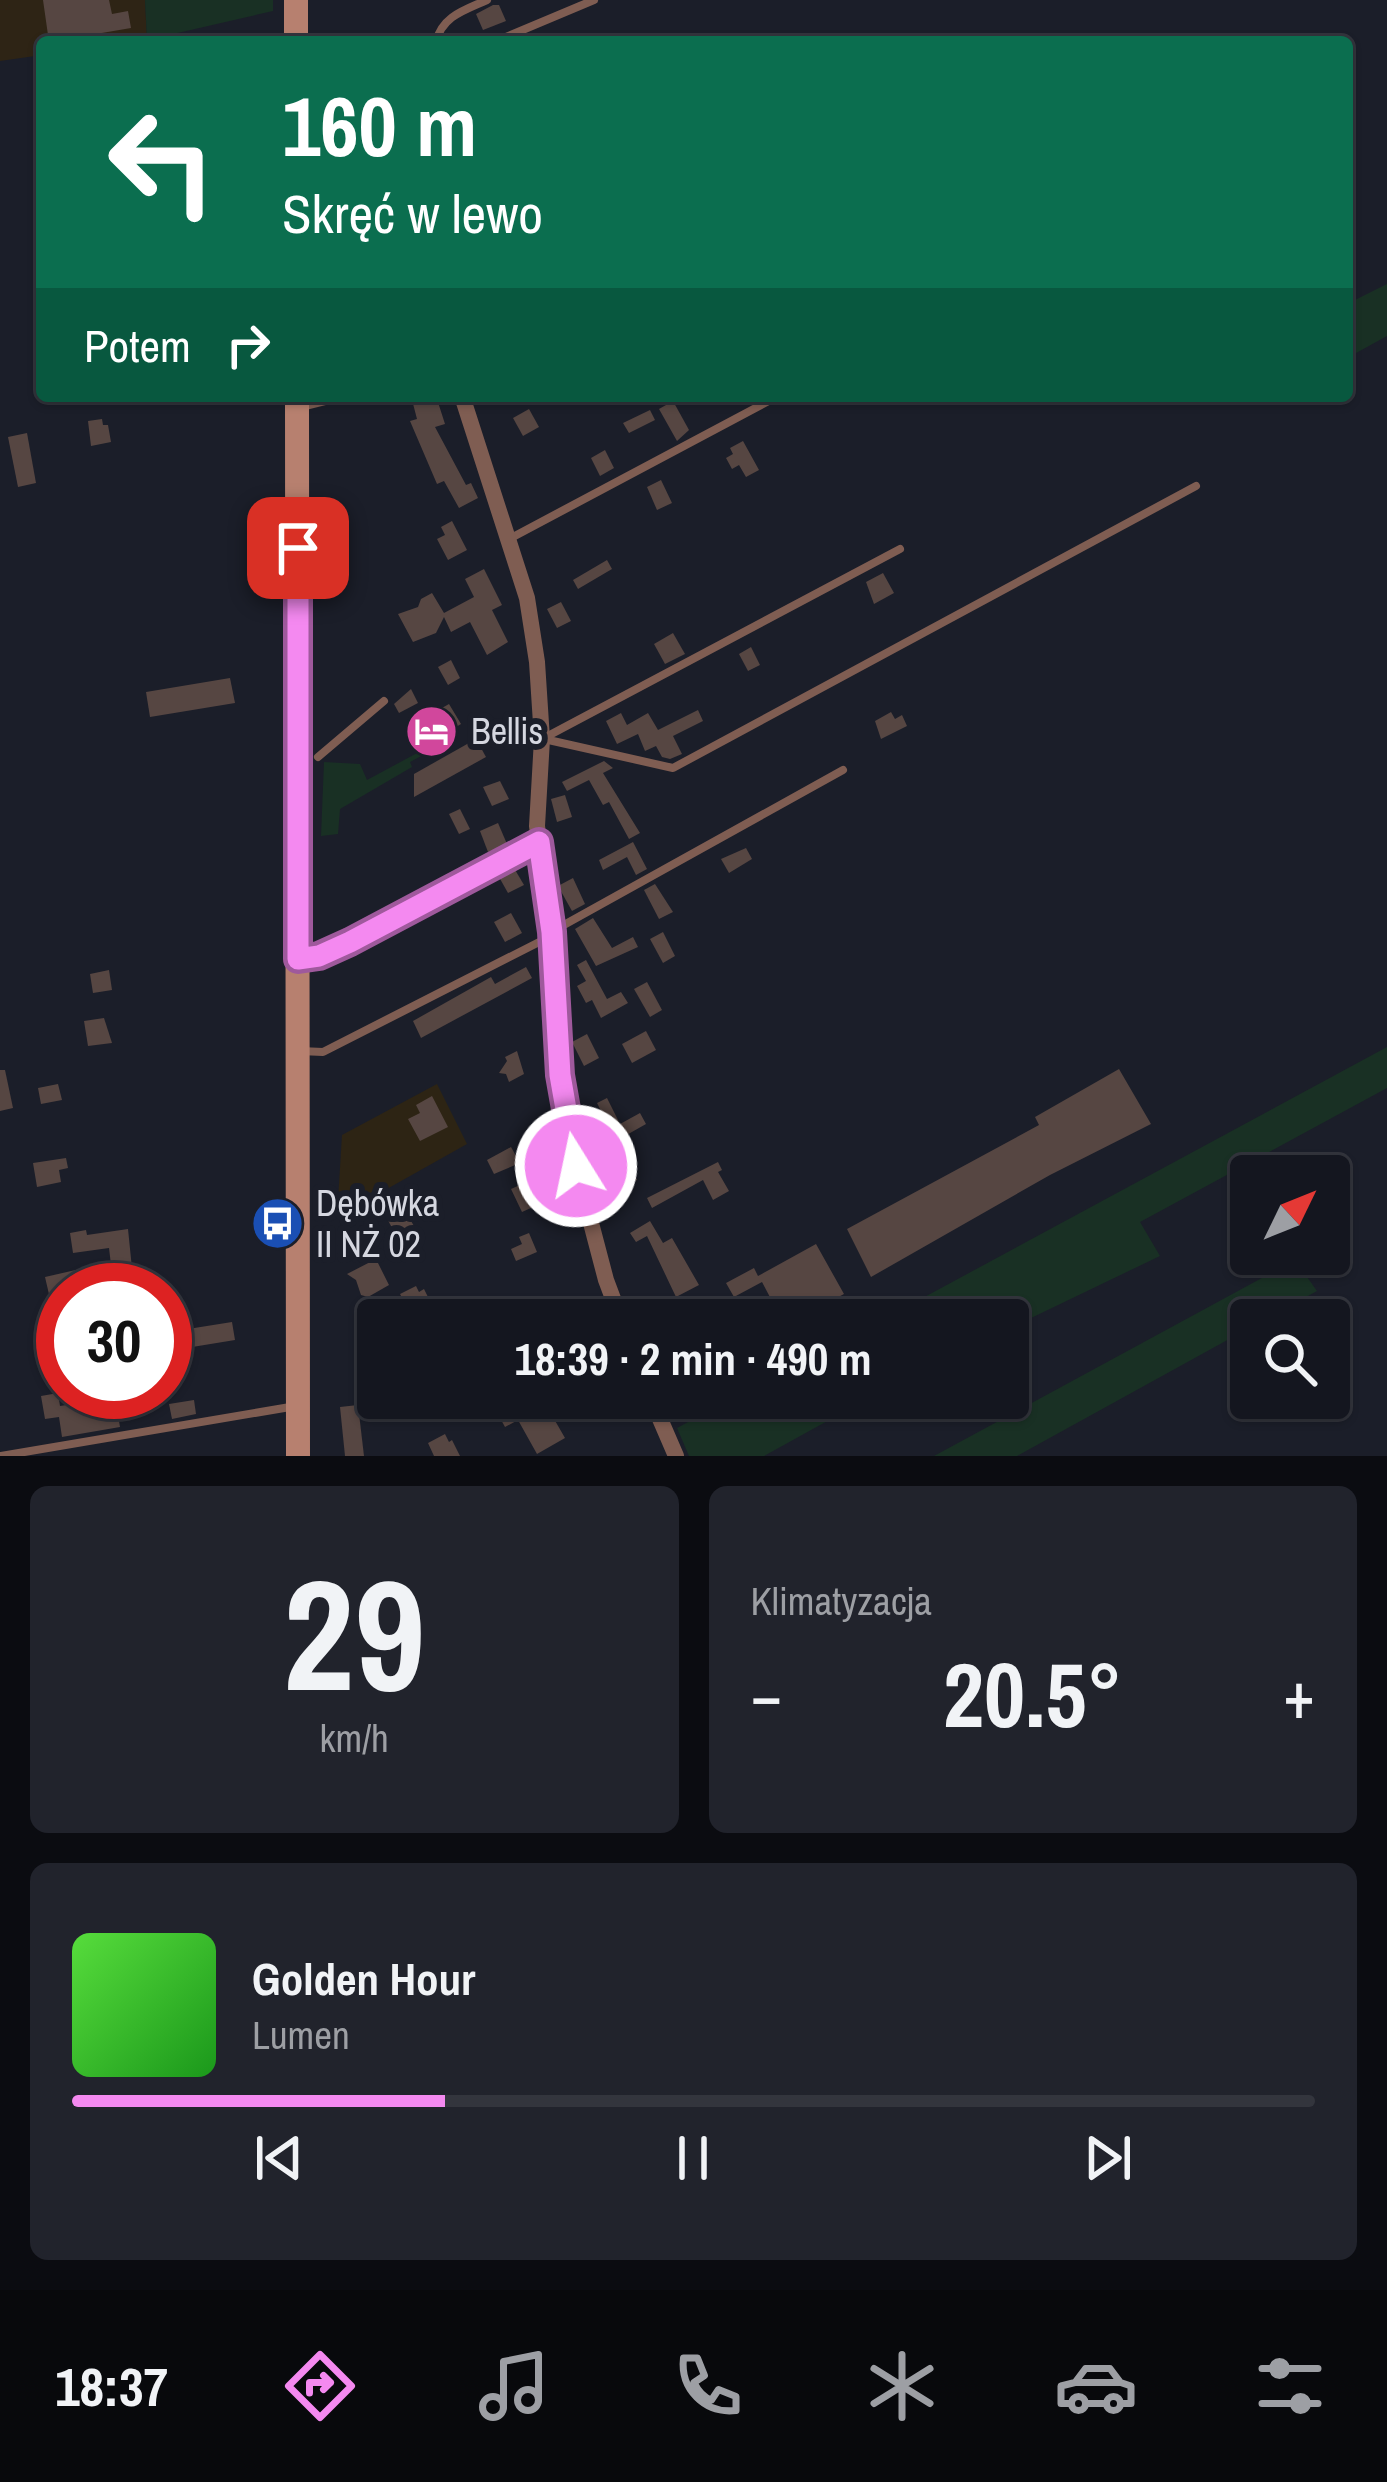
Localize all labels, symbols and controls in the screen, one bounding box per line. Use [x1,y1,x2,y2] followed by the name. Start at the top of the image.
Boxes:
[282,69,477,182] text: 160 m
[84,84,240,240] icon: left
[282,177,543,250] text: Skręć w lewo
[215,312,281,378] icon: right
[84,315,191,376] text: Potem
[247,497,349,599] pin
[265,515,331,581] icon: arrive
[404,703,460,759] hotel icon: Bellis
[471,707,543,755] place label: Bellis
[513,1103,639,1229] position arrow
[1230,1155,1350,1275] north arrow
[1230,1155,1350,1419] map controls
[316,1179,439,1268] place label: Dębówka II NŻ 02
[249,1196,305,1252] bus stop icon: Dębówka II NŻ 02
[36,1263,192,1419] speed limit sign: 30
[1230,1299,1350,1419] button: search
[515,1328,871,1389] text: 18:39 · 2 min · 490 m
[283,1529,425,1739] text: 29
[751,1575,932,1627] text: Klimatyzacja
[943,1634,1123,1755] text: 20.5°
[751,1650,782,1739] text: −
[1283,1650,1315,1739] text: +
[320,1712,389,1764] text: km/h
[252,1948,475,2009] text: Golden Hour
[252,2009,350,2061] text: Lumen
[246,2125,312,2191] icon: previous
[660,2125,726,2191] icon: pause
[1075,2125,1141,2191] icon: next
[278,2344,362,2428] icon: directions
[472,2344,556,2428] icon: music
[666,2344,750,2428] icon: phone
[860,2344,944,2428] icon: climate
[1054,2344,1138,2428] icon: car
[1248,2344,1332,2428] icon: filters
[55,2350,168,2423] text: 18:37

